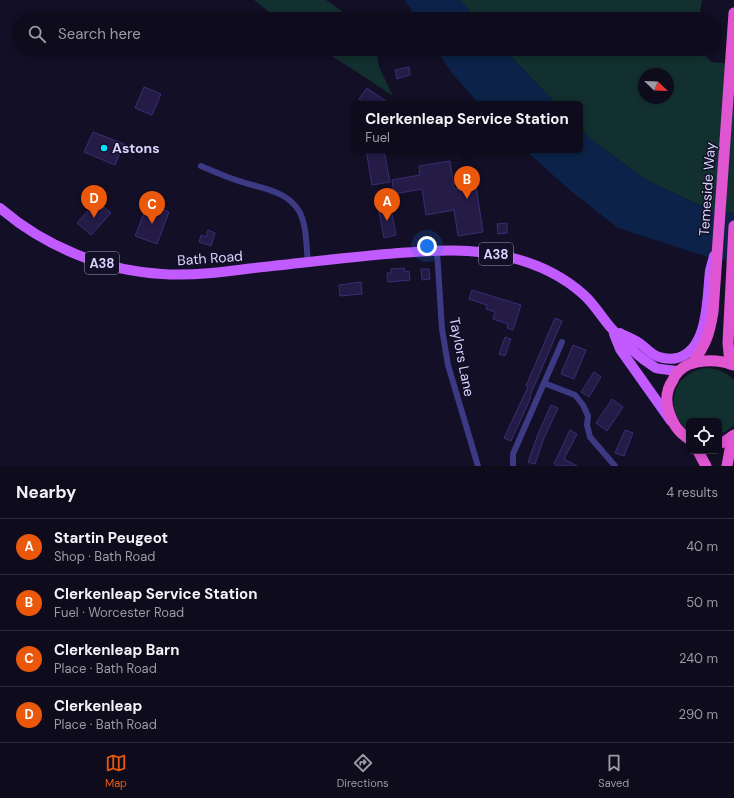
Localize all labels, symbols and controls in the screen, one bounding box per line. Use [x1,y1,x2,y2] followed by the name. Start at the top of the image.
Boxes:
[12,12,722,56] search box
[26,23,48,45] icon: search
[58,24,141,44] text: Search here
[638,68,674,104] north arrow
[351,101,583,153] popup
[365,109,569,129] text: Clerkenleap Service Station
[365,129,390,146] text: Fuel
[112,139,160,157] place label: Astons
[695,141,719,236] street label: Temeside Way
[99,143,109,153] marker: Astons
[454,166,480,199] pin: B
[81,185,107,218] pin: D
[374,188,400,221] pin: A
[139,191,165,224] pin: C
[417,236,437,256] your location
[479,243,513,265] road number: A38
[177,247,243,269] street label: Bath Road
[85,252,119,274] road number: A38
[445,316,479,398] street label: Taylors Lane
[686,418,722,454] map controls
[686,418,722,454] button: locate
[16,481,76,503] text: Nearby
[666,484,718,501] text: 4 results
[54,528,168,548] text: Startin Peugeot
[24,538,34,555] text: A
[686,538,718,555] text: 40 m
[54,548,155,565] text: Shop · Bath Road
[54,584,257,604] text: Clerkenleap Service Station
[25,594,33,611] text: B
[686,594,718,611] text: 50 m
[54,604,184,621] text: Fuel · Worcester Road
[54,640,180,660] text: Clerkenleap Barn
[24,650,34,667] text: C
[679,650,718,667] text: 240 m
[54,660,157,677] text: Place · Bath Road
[54,696,142,716] text: Clerkenleap
[24,706,34,723] text: D
[679,706,718,723] text: 290 m
[54,716,157,733] text: Place · Bath Road
[105,752,127,790] tab: Map
[337,752,389,790] tab: Directions
[598,752,629,790] tab: Saved

